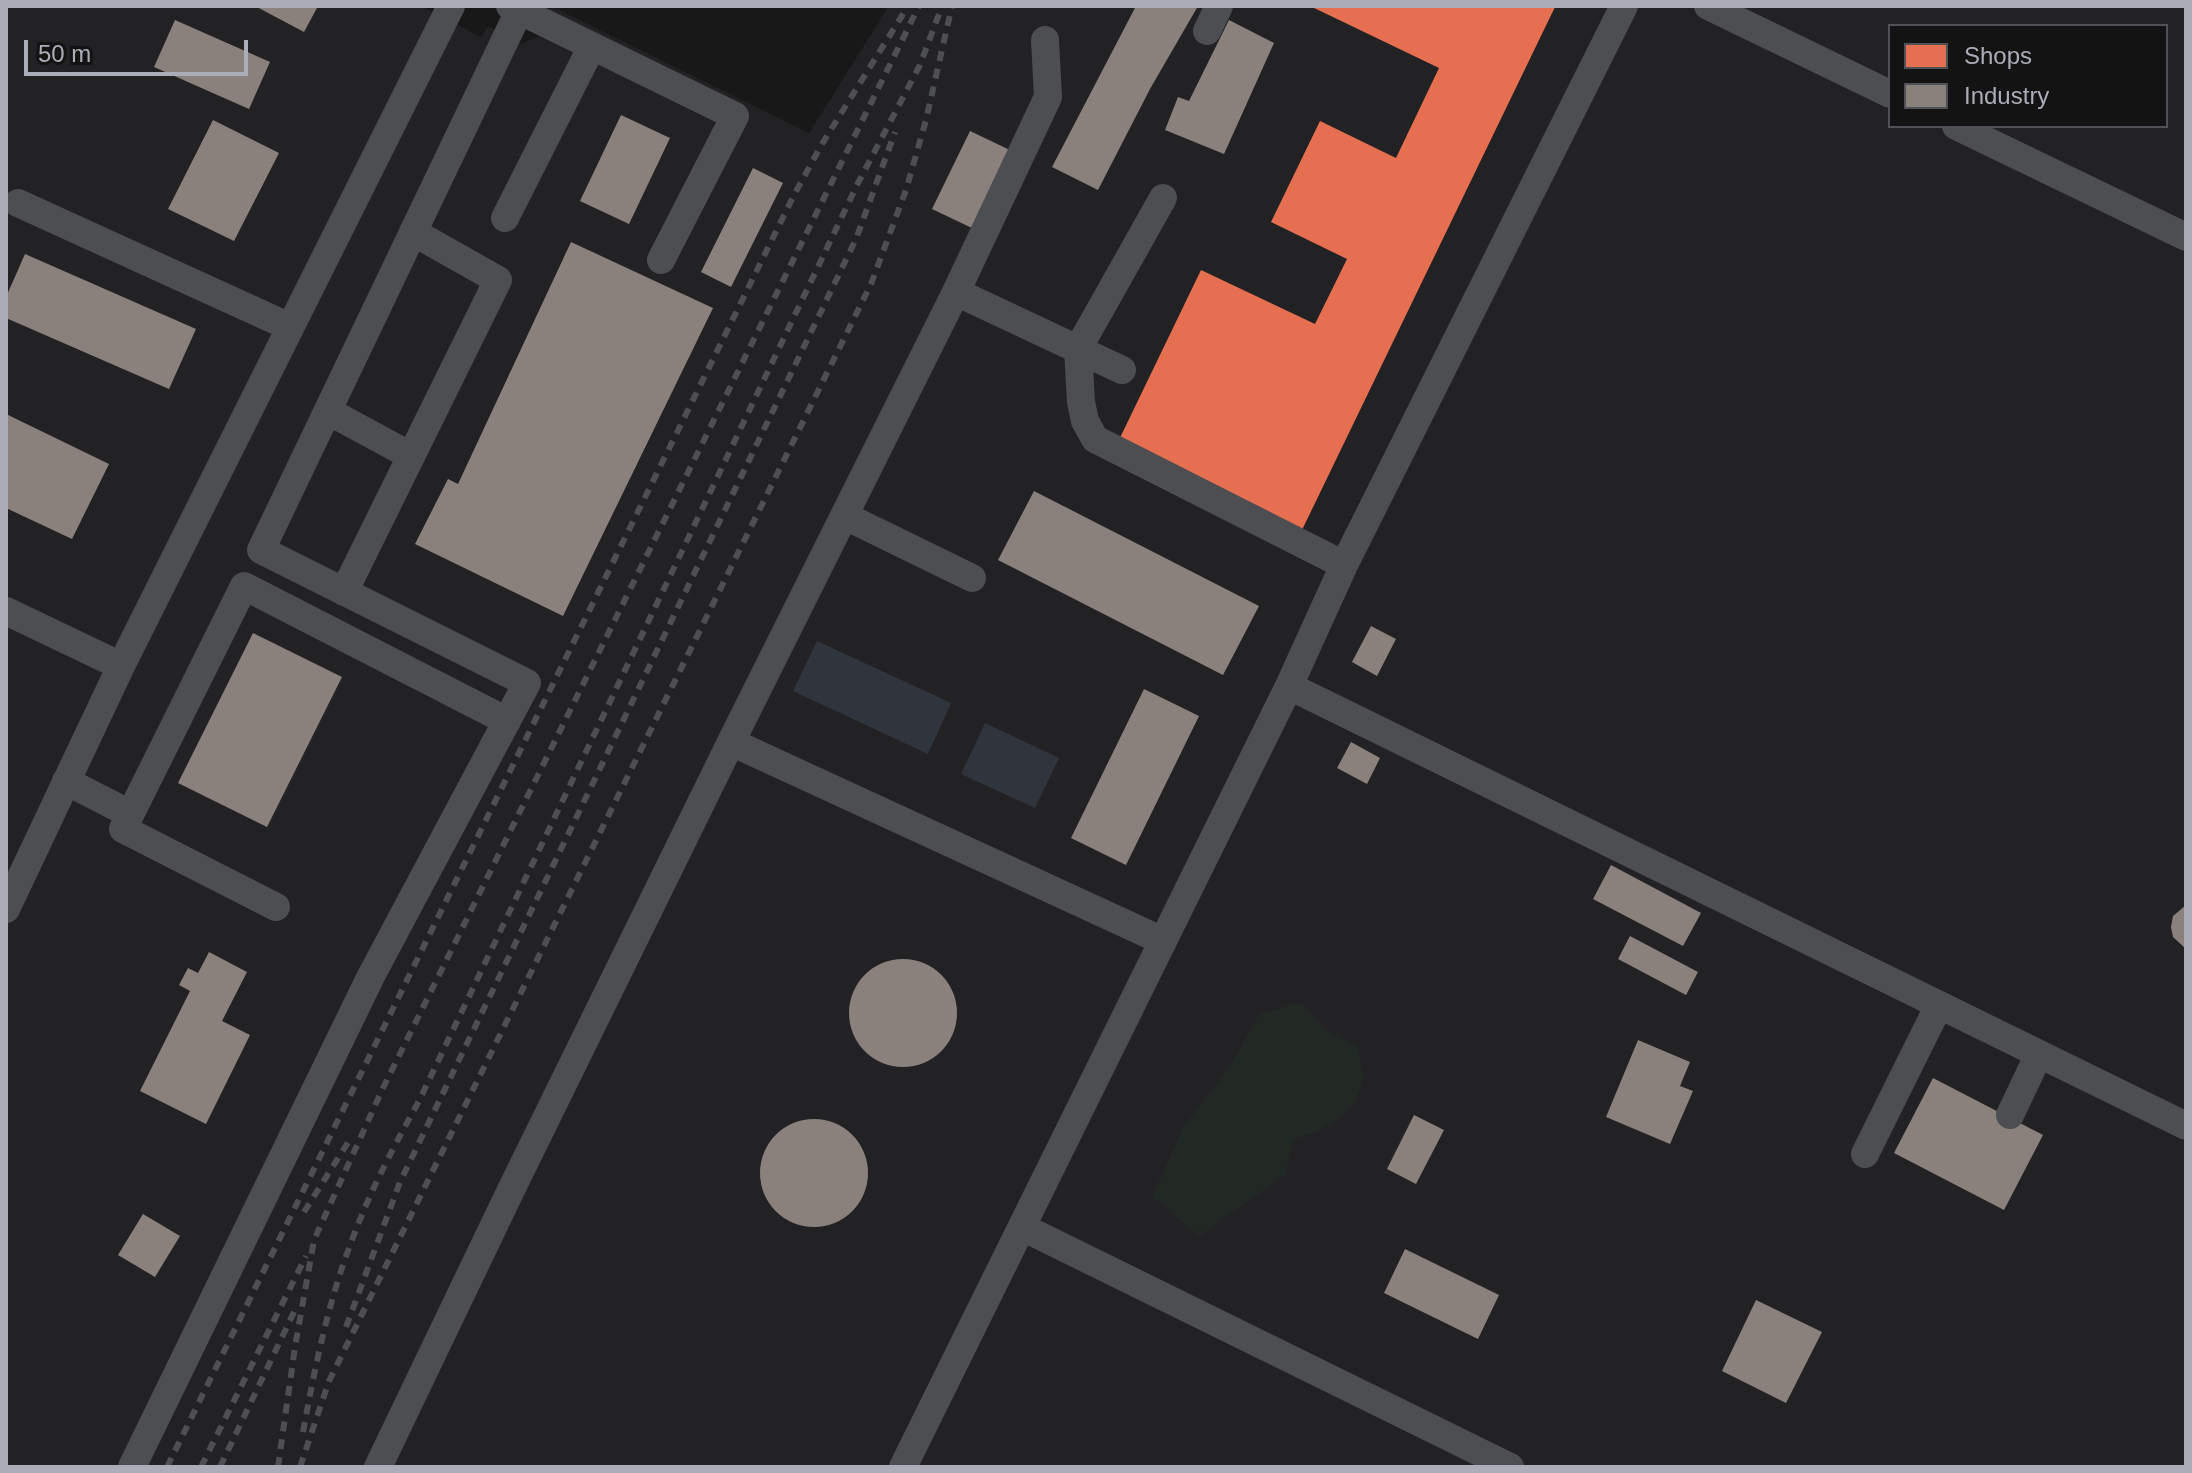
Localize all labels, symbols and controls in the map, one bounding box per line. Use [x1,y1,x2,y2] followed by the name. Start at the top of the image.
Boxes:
[28,24,252,74] scale bar
[1888,24,2168,128] legend
[38,40,91,67] text: 50 m
[1964,42,2032,69] text: Shops
[1964,82,2049,109] text: Industry

